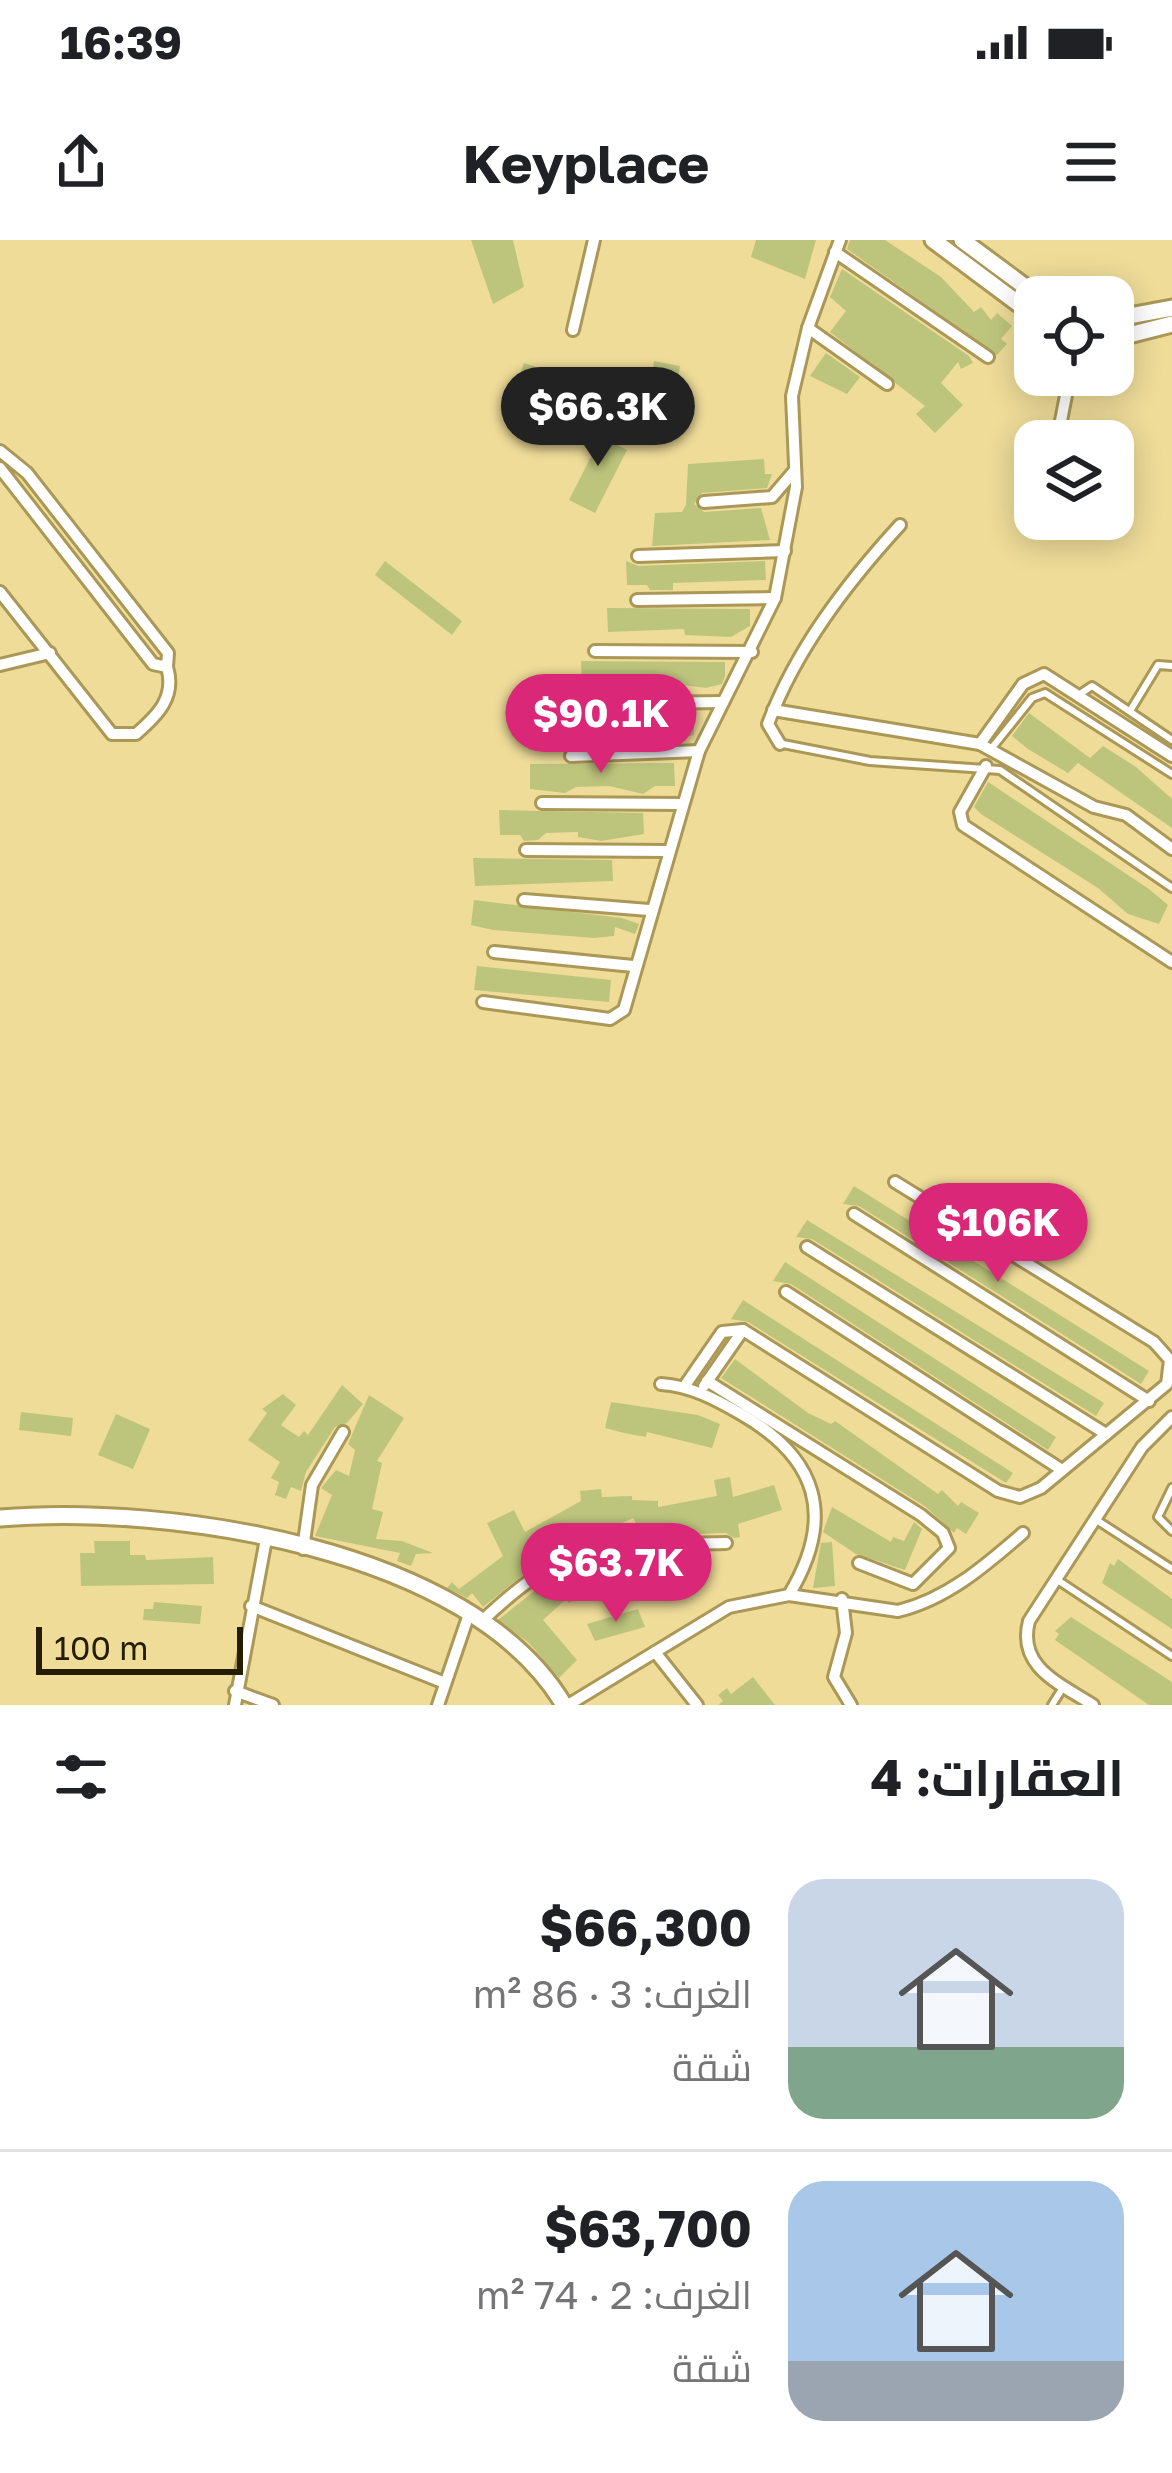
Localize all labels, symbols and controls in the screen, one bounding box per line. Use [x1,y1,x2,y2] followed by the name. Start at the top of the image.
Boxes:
[60,15,182,69] text: 16:39
[48,129,114,195] icon: share
[1058,129,1124,195] icon: menu
[463,130,709,195] text: Keyplace
[1014,276,1134,540] map controls
[1014,276,1134,396] button: locate
[500,367,696,469] pin: $66.3K
[528,382,668,429] text: $66.3K
[1014,420,1134,540] button: layers
[503,674,699,776] pin: $90.1K
[532,689,670,736] text: $90.1K
[914,1183,1082,1285] pin: $106K
[936,1198,1060,1245] text: $106K
[518,1523,714,1625] pin: $63.7K
[548,1538,684,1585] text: $63.7K
[36,1621,243,1674] scale bar
[54,1628,148,1667] text: 100 m
[48,1744,114,1810] icon: filters
[871,1746,1124,1807] text: العقارات: 4
[539,1896,752,1957] text: $66,300
[884,1927,1028,2071] icon: home
[473,1970,752,2017] text: الغرف: 3 · 86 m²
[672,2043,752,2090] text: شقة
[544,2197,752,2258] text: $63,700
[884,2229,1028,2373] icon: home
[476,2271,752,2318] text: الغرف: 2 · 74 m²
[672,2344,752,2391] text: شقة

